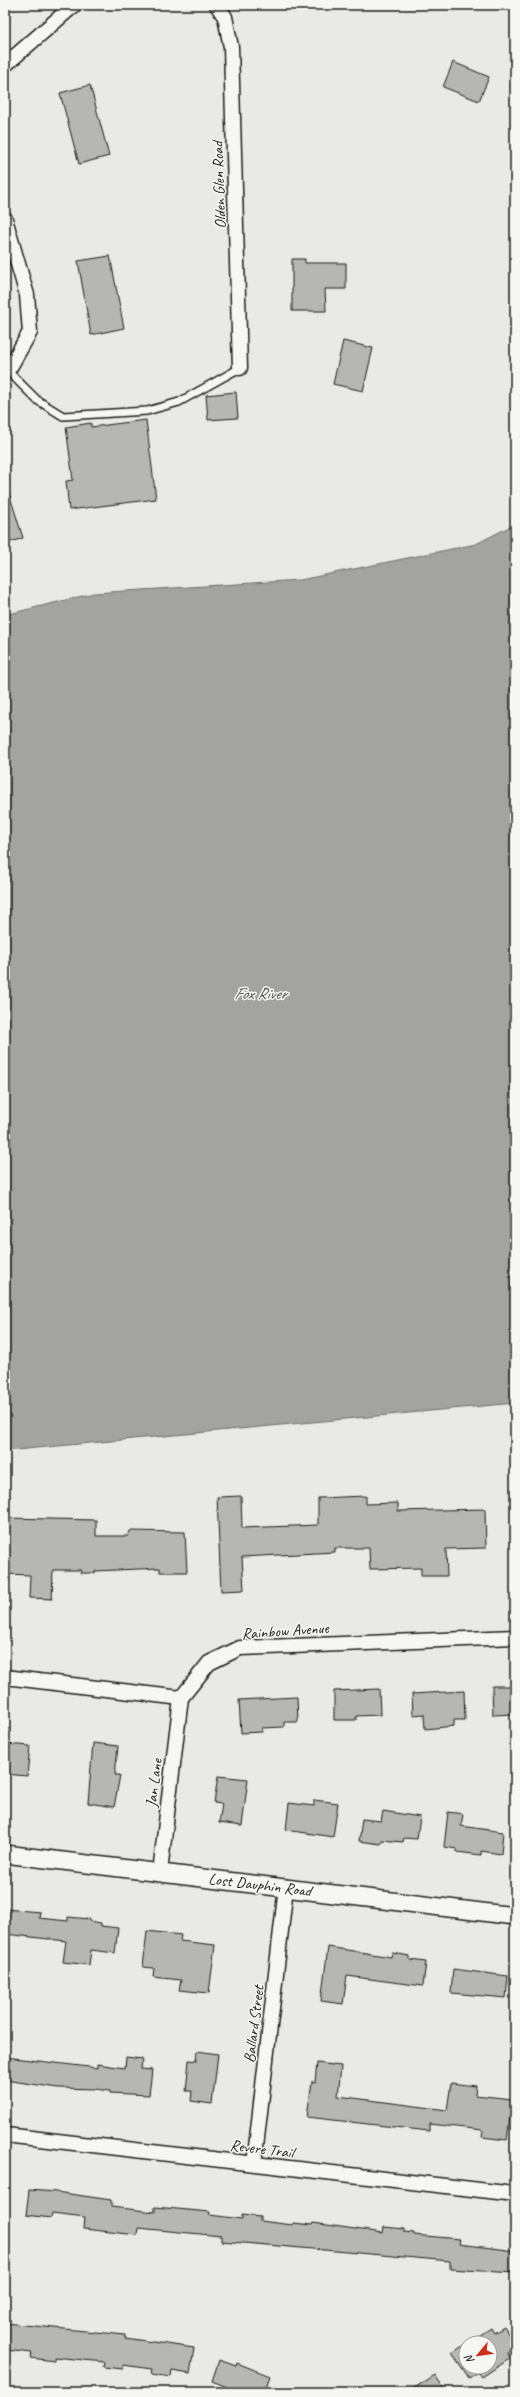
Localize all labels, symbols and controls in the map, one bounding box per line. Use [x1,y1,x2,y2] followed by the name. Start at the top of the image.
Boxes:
[207,138,231,229] street label: Olden Glen Road
[234,983,289,1004] water label: Fox River
[241,1618,331,1644] street label: Rainbow Avenue
[141,1756,167,1809] street label: Jan Lane
[207,1869,315,1902] street label: Lost Dauphin Road
[239,1983,269,2064] street label: Ballard Street
[229,2135,298,2163] street label: Revere Trail
[458,2335,498,2375] north arrow
[460,2352,477,2366] text: N

